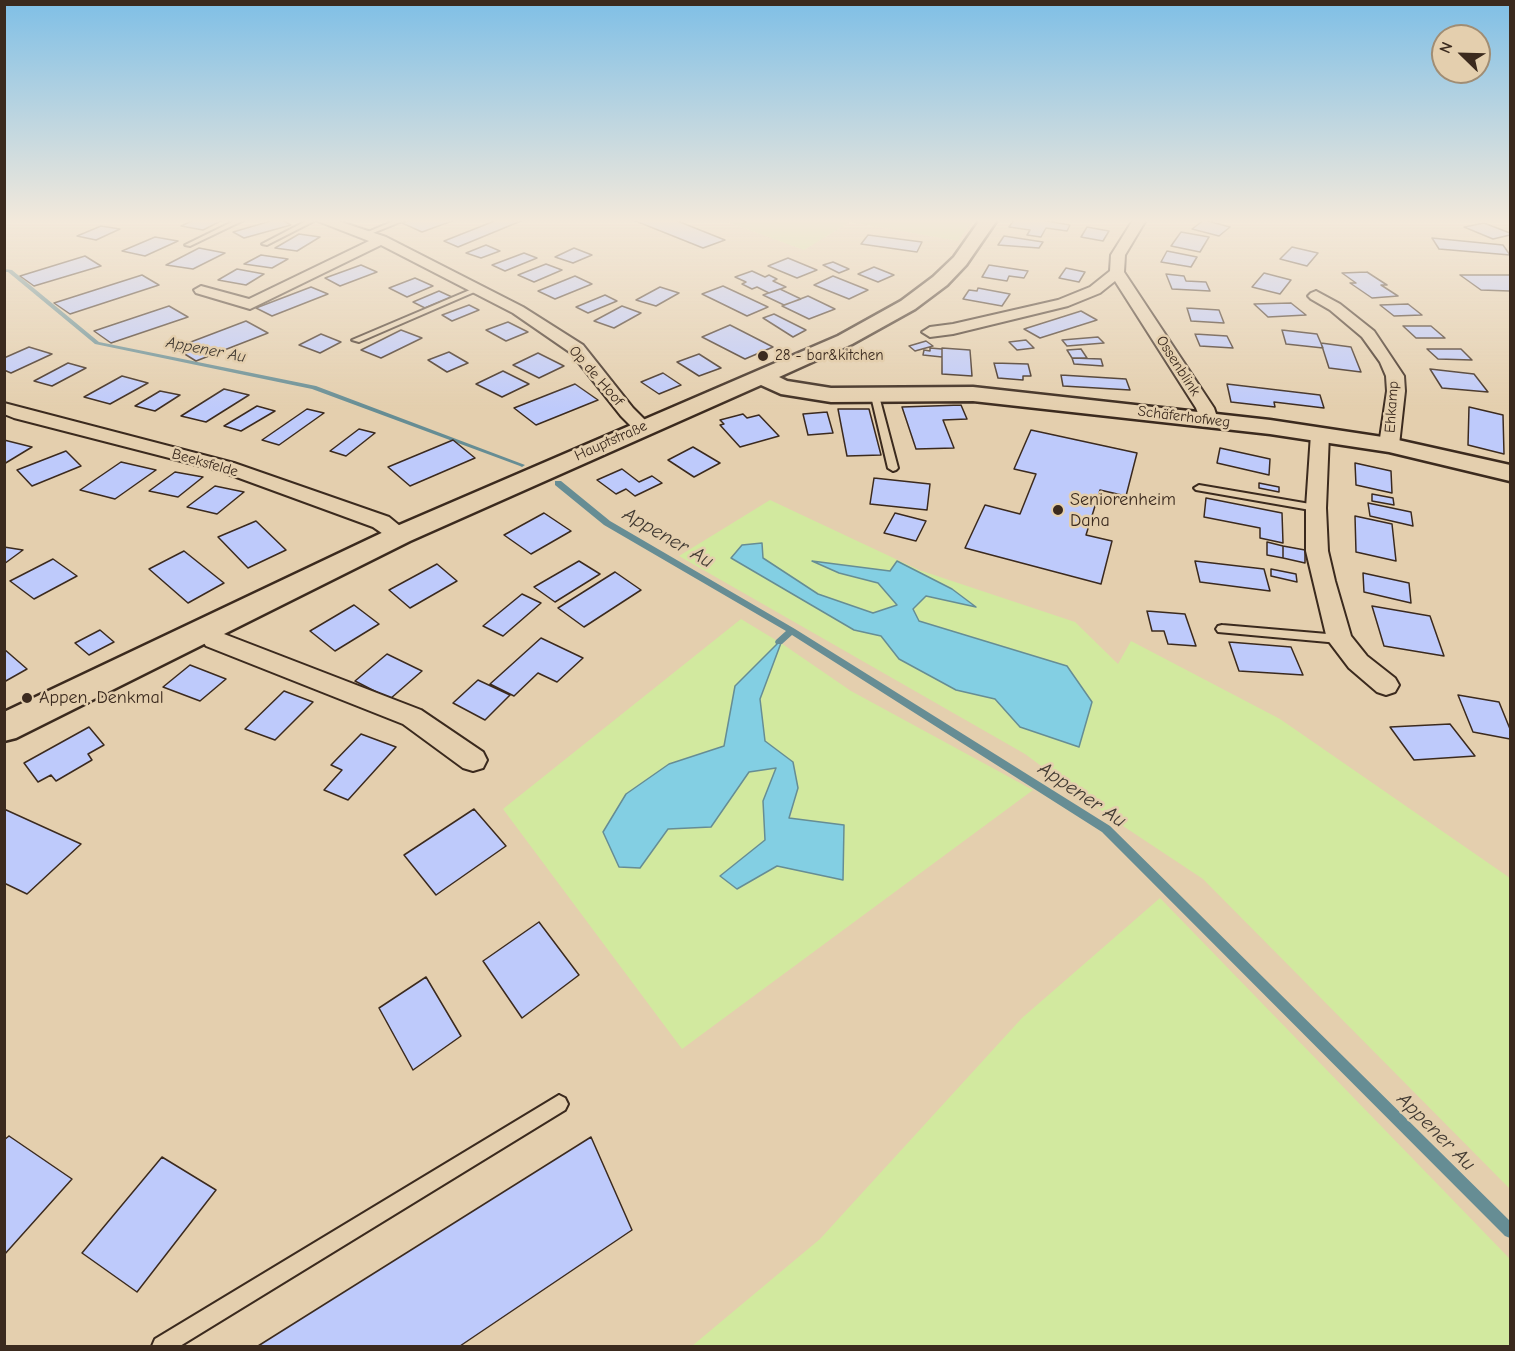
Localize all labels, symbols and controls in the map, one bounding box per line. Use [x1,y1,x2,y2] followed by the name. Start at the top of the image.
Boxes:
[1431,24,1491,84] north arrow
[1436,39,1457,56] text: N
[165,333,247,367] water label: Appener Au
[1152,333,1204,399] street label: Ossenblink
[565,342,627,410] street label: Op de Hoof
[775,347,884,365] place label: 28 - bar&kitchen
[756,349,770,363] marker: 28 - bar&kitchen
[1381,380,1403,434] street label: Ehkamp
[1137,402,1231,432] street label: Schäferhofweg
[572,417,650,465] street label: Hauptstraße
[170,445,240,481] street label: Beeksfelde
[1070,489,1176,532] place label: Seniorenheim Dana
[618,502,718,574] water label: Appener Au
[1051,503,1065,517] marker: Seniorenheim Dana
[39,687,164,709] place label: Appen, Denkmal
[20,691,34,705] marker: Appen, Denkmal
[1033,757,1131,833] water label: Appener Au
[1392,1088,1480,1176] water label: Appener Au

